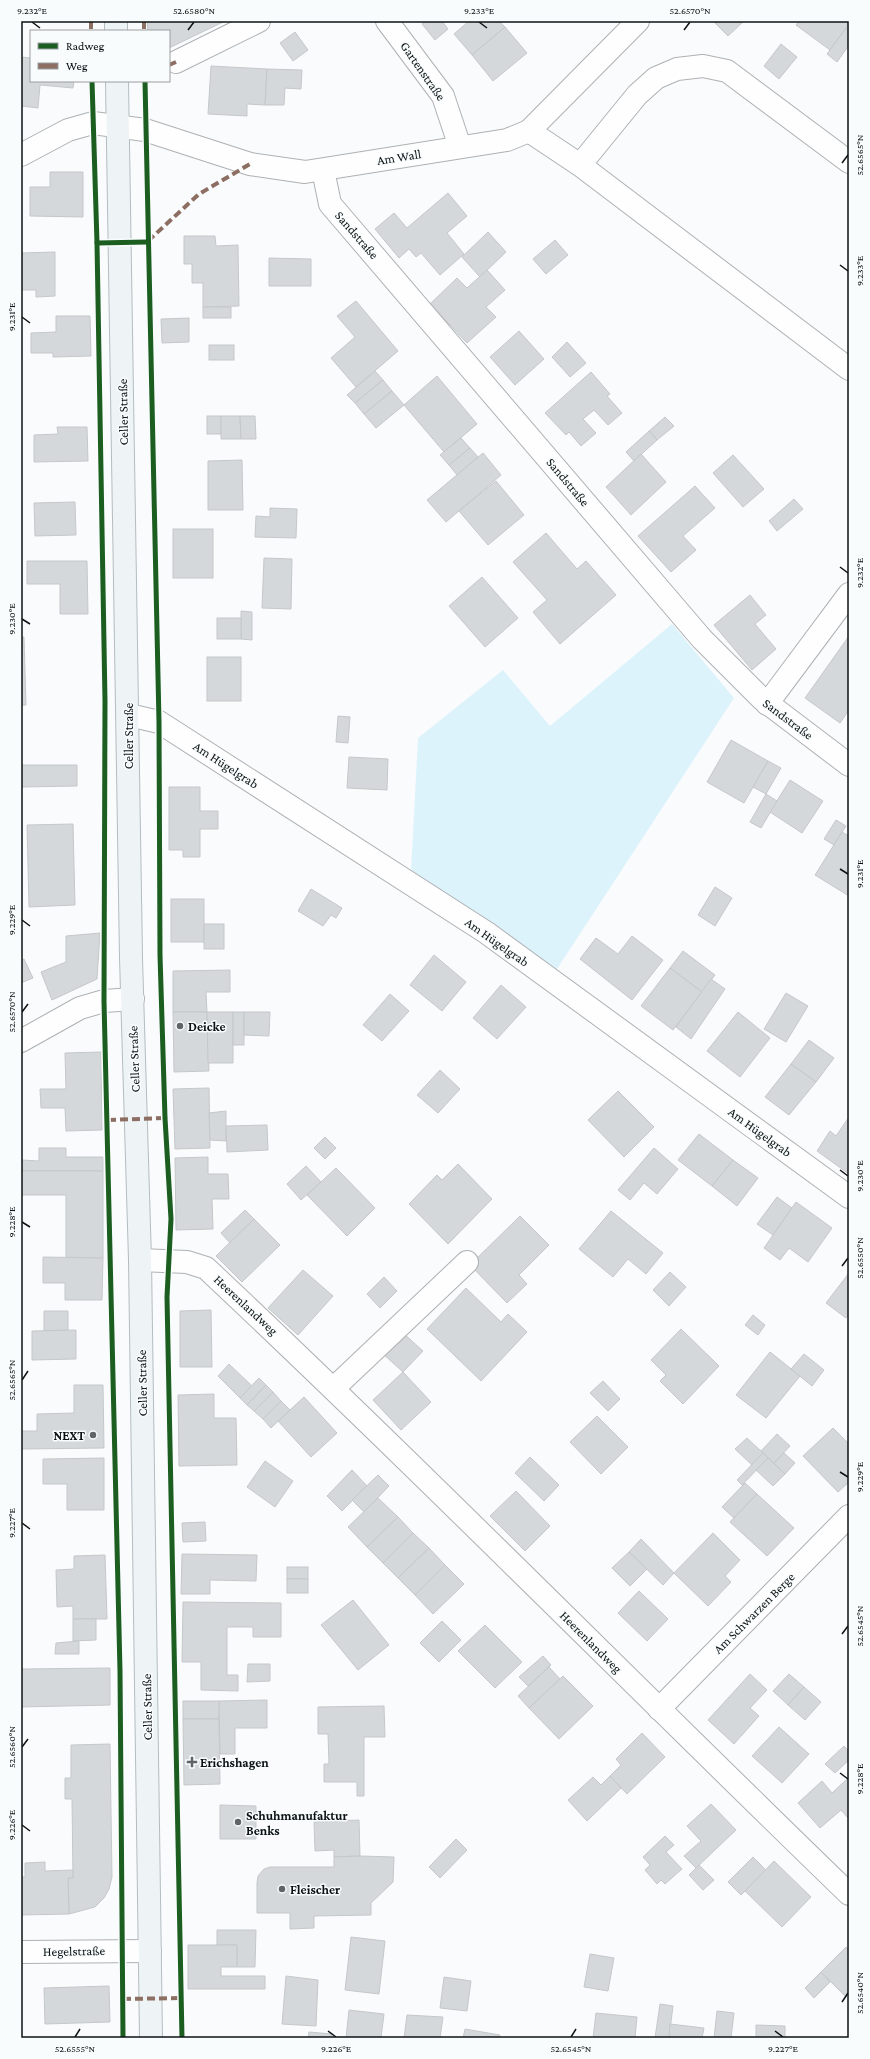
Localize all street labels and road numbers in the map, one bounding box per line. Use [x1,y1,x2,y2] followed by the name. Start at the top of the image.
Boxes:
[397,39,449,104] street label: Gartenstraße
[376,146,423,168] street label: Am Wall
[332,208,382,262] street label: Sandstraße
[115,378,131,445] street label: Celler Straße
[543,455,593,510] street label: Sandstraße
[760,695,816,743] street label: Sandstraße
[121,702,136,769] street label: Celler Straße
[191,738,262,792] street label: Am Hügelgrab
[462,915,532,970] street label: Am Hügelgrab
[125,1025,143,1093] street label: Celler Straße
[725,1104,795,1160] street label: Am Hügelgrab
[211,1272,282,1339] street label: Heerenlandweg
[134,1349,150,1416] street label: Celler Straße
[710,1569,798,1657] street label: Am Schwarzen Berge
[557,1608,626,1677] street label: Heerenlandweg
[139,1673,155,1740] street label: Celler Straße
[43,1943,106,1959] street label: Hegelstraße

